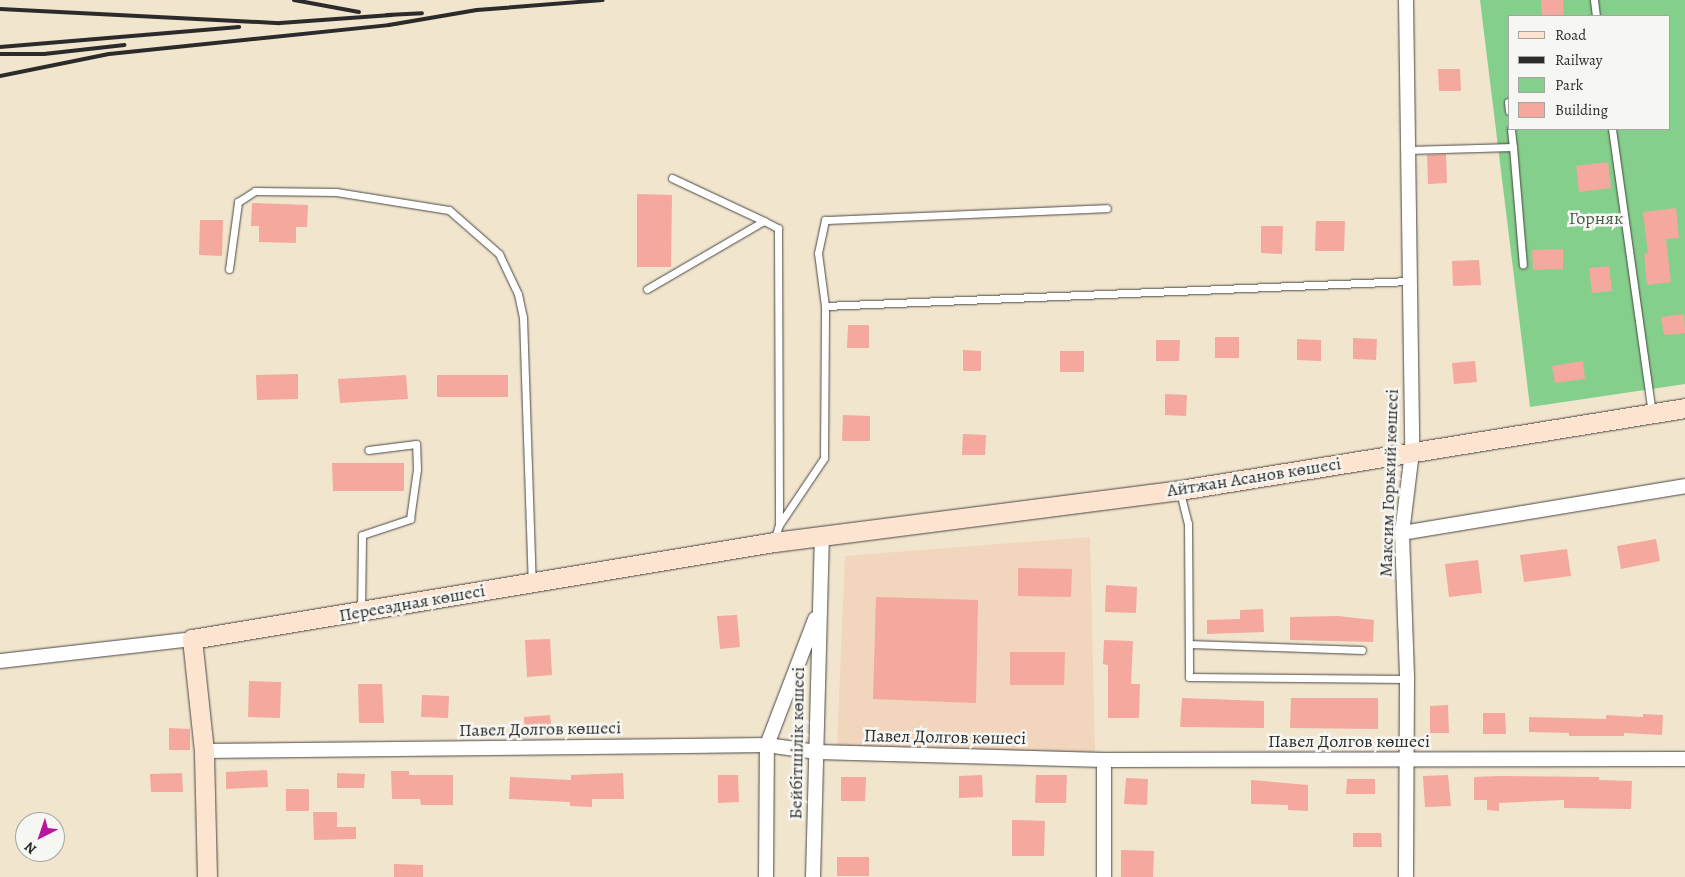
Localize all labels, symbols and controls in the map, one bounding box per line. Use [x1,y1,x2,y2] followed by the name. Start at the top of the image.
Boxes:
[1508,15,1670,130] legend
[1555,25,1586,45] text: Road
[1555,50,1602,70] text: Railway
[1555,75,1583,95] text: Park
[1555,100,1608,120] text: Building
[1569,207,1623,229] park label: Горняк
[1375,389,1403,577] street label: Максим Горький көшесі
[1165,453,1343,501] street label: Айтжан Асанов көшесі
[337,580,487,626] street label: Переездная көшесі
[785,666,809,820] street label: Бейбітшілік көшесі
[459,717,621,741] street label: Павел Долгов көшесі
[864,725,1026,749] street label: Павел Долгов көшесі
[1268,730,1430,752] street label: Павел Долгов көшесі
[15,812,65,862] north arrow
[20,837,41,858] text: N

